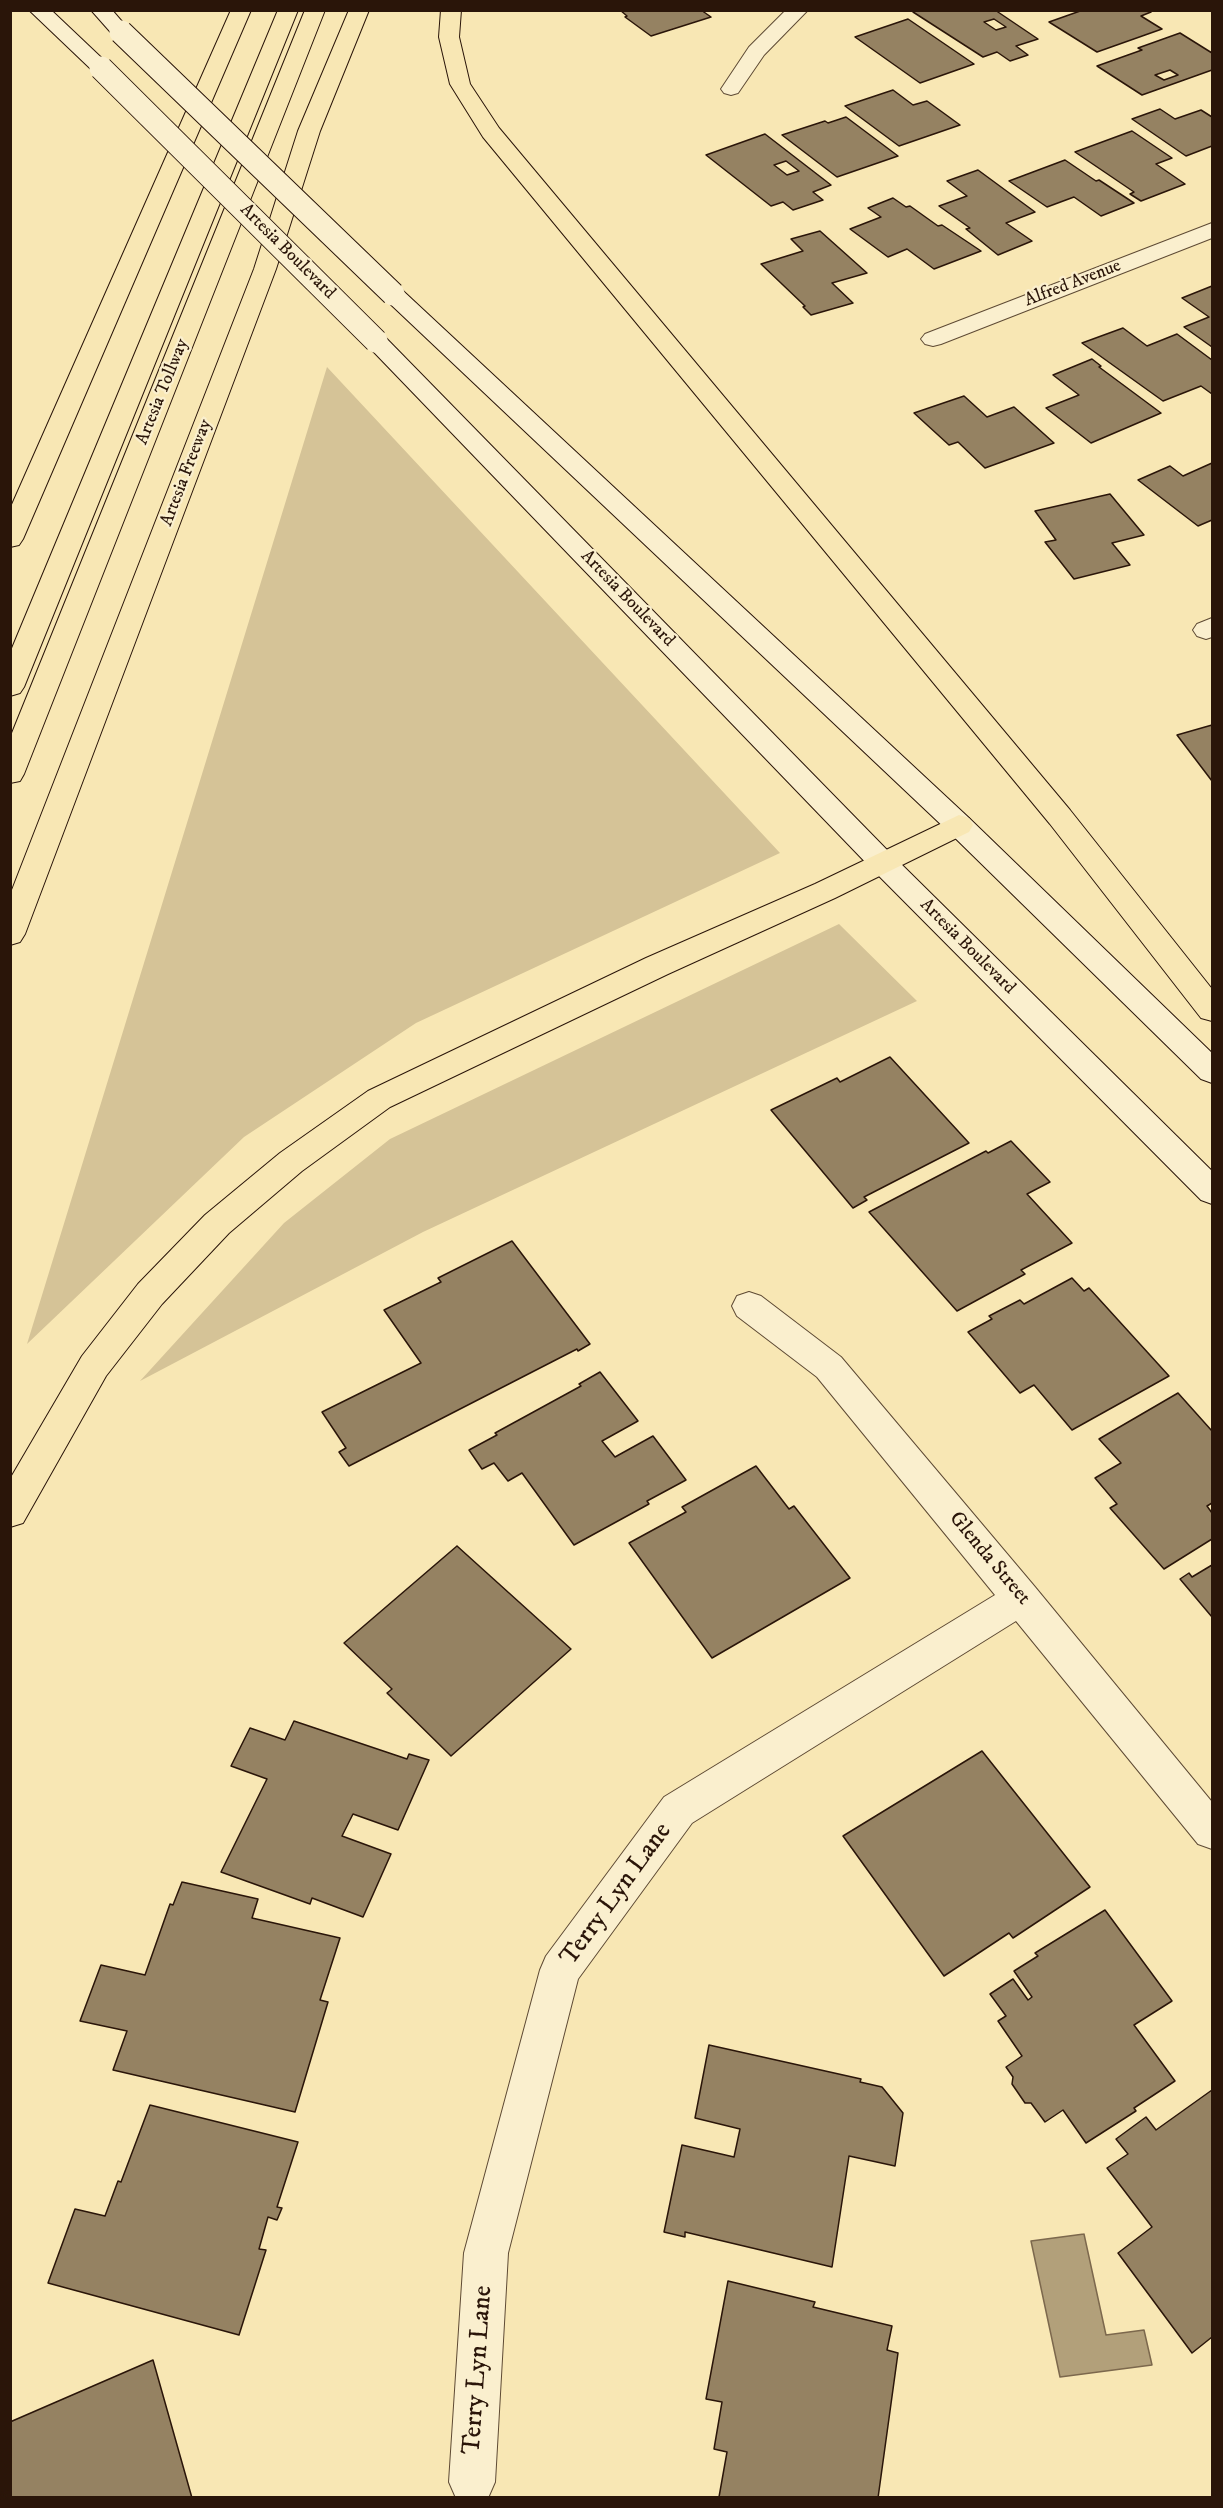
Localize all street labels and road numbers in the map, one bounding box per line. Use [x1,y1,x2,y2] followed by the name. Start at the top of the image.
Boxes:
[235,200,339,304] street label: Artesia Boulevard
[1022,256,1124,312] street label: Alfred Avenue
[132,336,194,448] street label: Artesia Tollway
[157,416,217,530] street label: Artesia Freeway
[575,546,679,652] street label: Artesia Boulevard
[915,895,1019,999] street label: Artesia Boulevard
[943,1507,1035,1611] street label: Glenda Street
[555,1817,679,1973] street label: Terry Lyn Lane
[458,2285,500,2455] street label: Terry Lyn Lane

